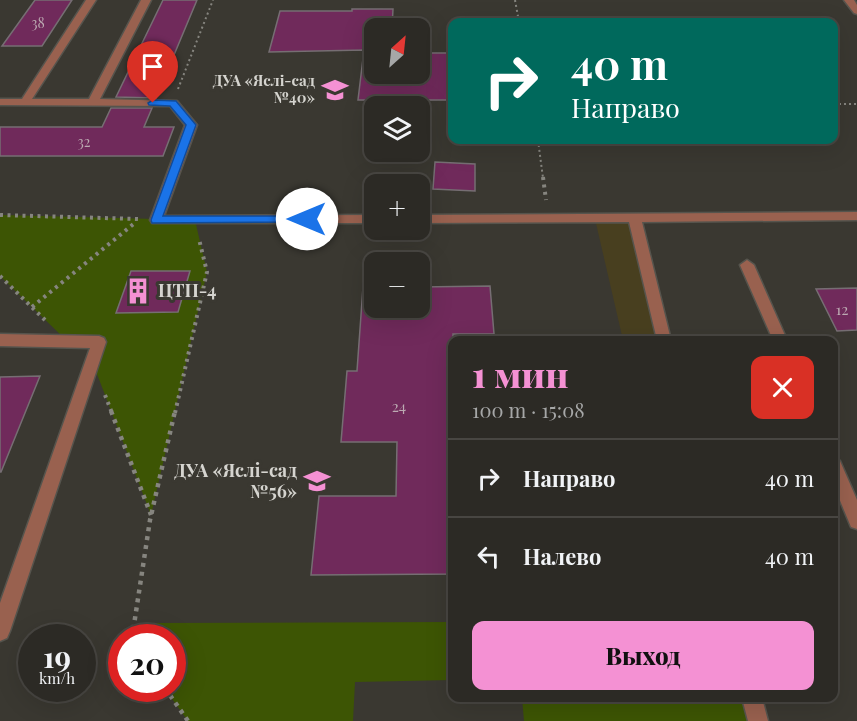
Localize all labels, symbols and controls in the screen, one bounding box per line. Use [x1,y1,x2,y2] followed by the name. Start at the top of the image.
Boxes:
[31,13,45,32] house number: 38
[364,18,430,84] north arrow
[364,18,430,318] map controls
[571,35,668,91] text: 40 m
[127,41,178,103] pin
[472,42,550,120] icon: right
[136,50,169,83] icon: arrive
[213,70,315,107] place label: ДУА «Яслі-сад №40»
[320,75,350,105] school or university icon: ДУА «Яслі-сад №40»
[571,89,680,125] text: Направо
[364,96,430,162] button: layers
[77,132,91,151] house number: 32
[364,174,430,240] button: +
[275,187,339,251] position arrow
[364,252,430,318] button: −
[123,276,153,306] building icon: ЦТП-4
[158,278,217,302] place label: ЦТП-4
[836,299,848,319] house number: 12
[472,349,569,397] text: 1 мин
[751,356,814,419] button: close
[392,396,406,416] house number: 24
[472,396,585,423] text: 100 m · 15:08
[174,458,297,503] place label: ДУА «Яслі-сад №56»
[472,462,505,495] icon: right
[523,463,616,493] text: Направо
[765,463,814,493] text: 40 m
[302,466,332,496] school or university icon: ДУА «Яслі-сад №56»
[472,540,505,573] icon: left
[523,541,601,571] text: Налево
[765,541,814,571] text: 40 m
[472,621,814,690] button: Выход
[108,624,186,702] speed limit sign: 20
[43,636,71,676] text: 19
[39,668,75,688] text: km/h

